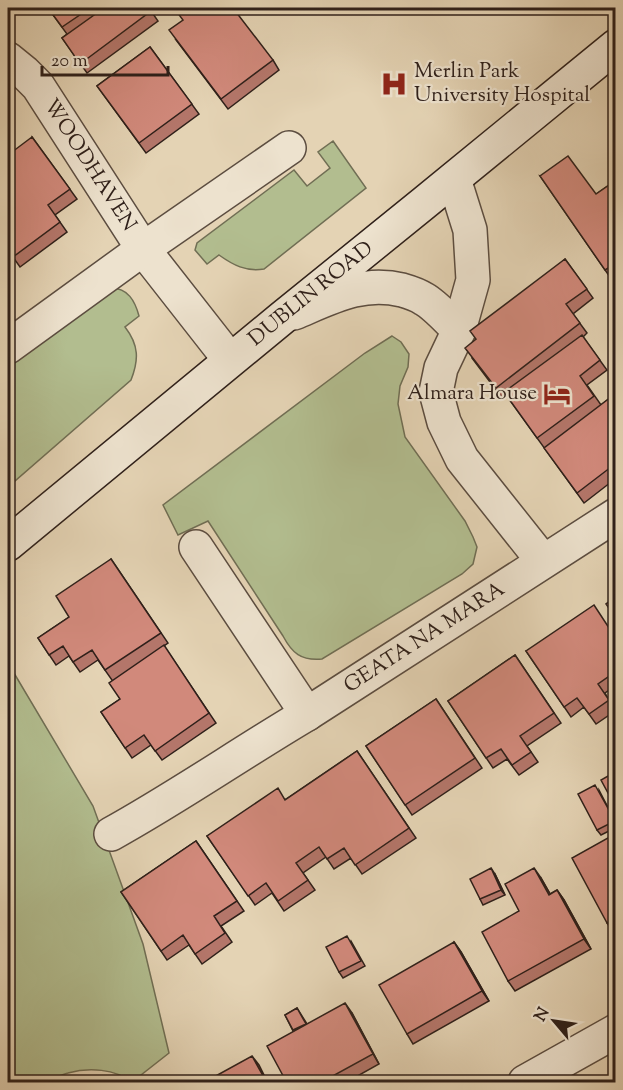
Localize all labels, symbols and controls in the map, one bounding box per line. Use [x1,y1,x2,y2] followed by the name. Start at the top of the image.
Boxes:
[42,39,168,77] scale bar
[51,49,88,75] text: 20 m
[414,57,590,111] place label: Merlin Park University Hospital
[379,69,409,99] hospital icon: Merlin Park University Hospital
[35,93,143,238] street label: WOODHAVEN
[243,234,380,354] street label: DUBLIN ROAD
[407,379,537,409] place label: Almara House
[542,379,572,409] hotel icon: Almara House
[338,575,511,701] street label: GEATA NA MARA
[524,991,584,1051] north arrow
[530,1004,556,1026] text: N

